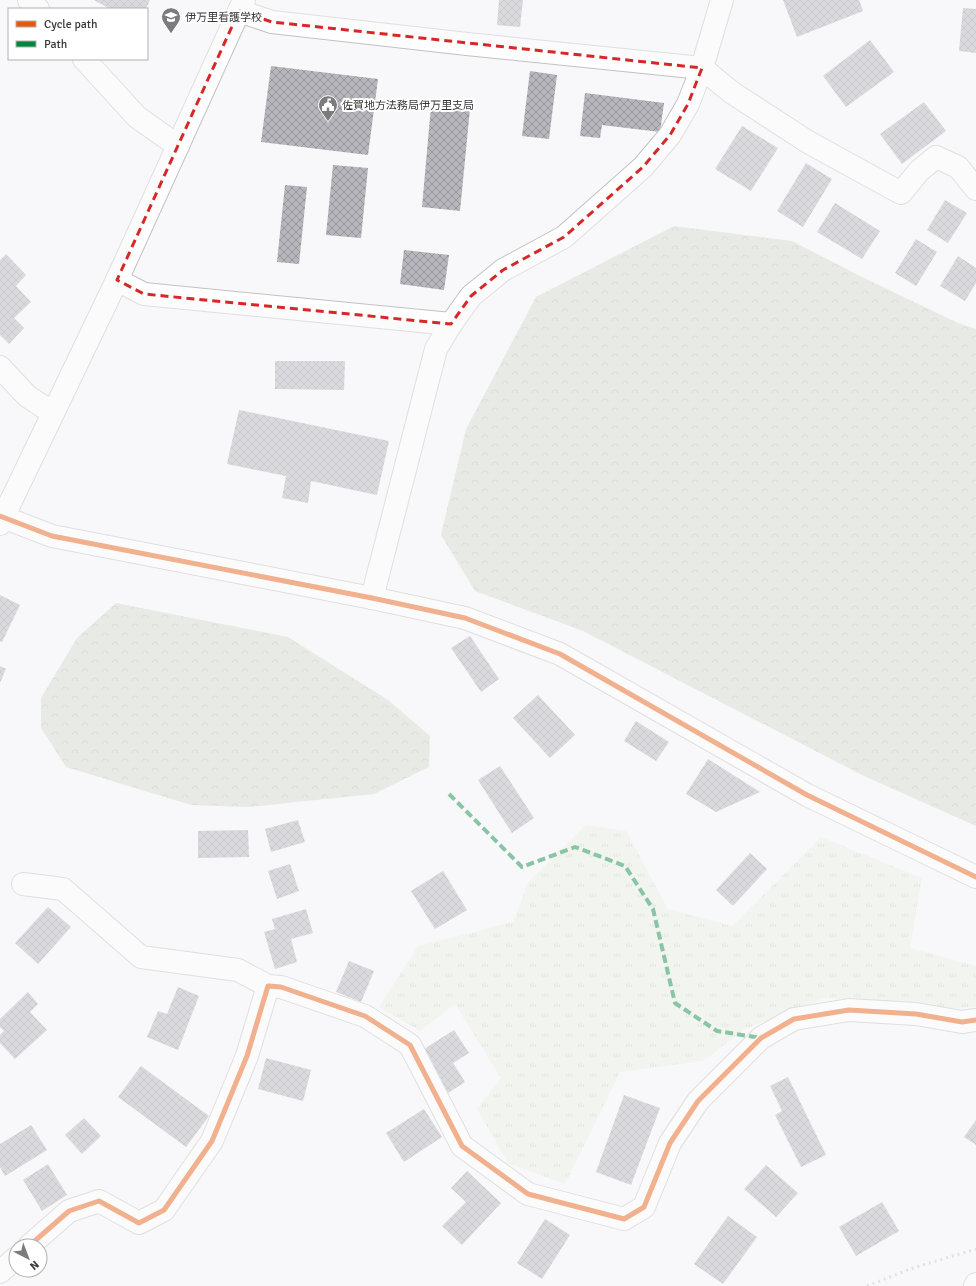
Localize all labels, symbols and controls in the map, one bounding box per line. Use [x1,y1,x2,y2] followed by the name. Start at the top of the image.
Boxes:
[160,6,182,34] school or university icon: 伊万里看護学校
[8,8,148,60] legend
[185,11,262,24] place label: 伊万里看護学校
[44,17,97,32] text: Cycle path
[44,37,67,52] text: Path
[317,94,339,122] public building icon: 佐賀地方法務局伊万里支局
[342,99,474,112] place label: 佐賀地方法務局伊万里支局
[8,1238,48,1278] north arrow
[27,1258,42,1272] text: N

